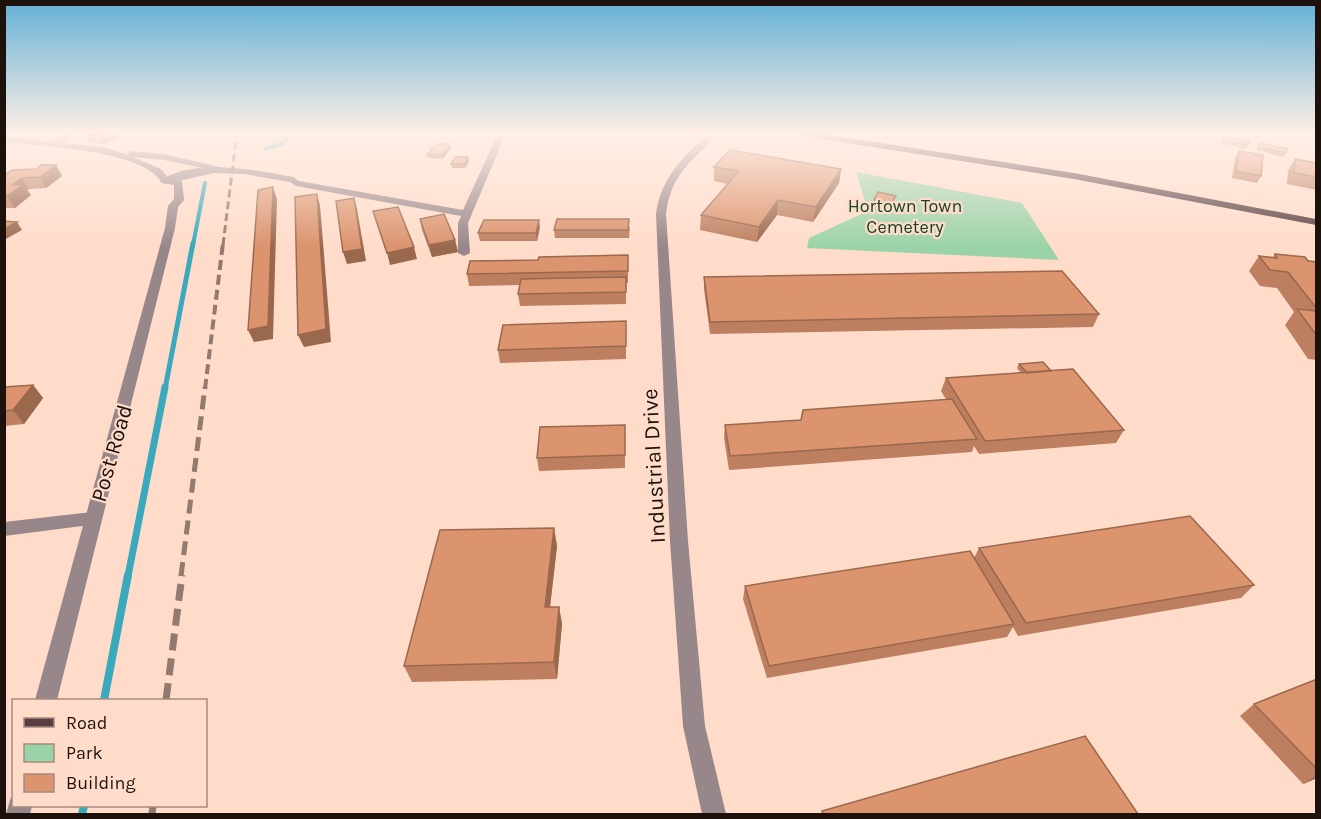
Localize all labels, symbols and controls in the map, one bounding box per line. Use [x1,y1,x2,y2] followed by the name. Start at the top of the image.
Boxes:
[848,195,962,238] park label: Hortown Town Cemetery
[637,388,671,544] street label: Industrial Drive
[86,402,138,505] street label: Post Road
[12,699,207,807] legend
[66,712,107,734] text: Road
[66,742,103,764] text: Park
[66,772,136,794] text: Building

